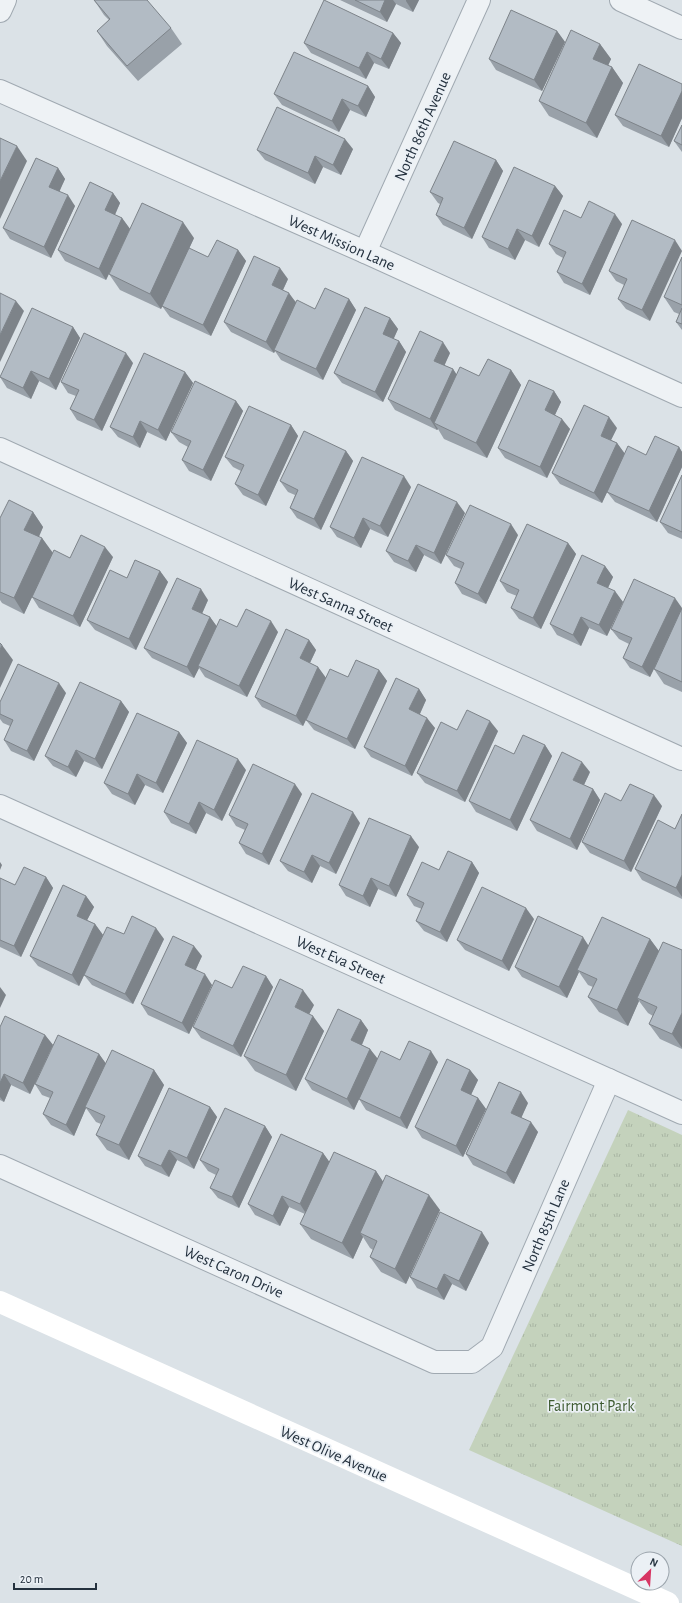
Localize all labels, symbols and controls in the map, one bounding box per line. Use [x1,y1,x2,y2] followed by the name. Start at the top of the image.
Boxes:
[392,70,454,183] street label: North 86th Avenue
[286,212,397,274] street label: West Mission Lane
[286,575,396,635] street label: West Sanna Street
[293,933,388,987] street label: West Eva Street
[519,1177,573,1274] street label: North 85th Lane
[181,1243,286,1301] street label: West Caron Drive
[547,1398,635,1414] park label: Fairmont Park
[277,1423,390,1485] street label: West Olive Avenue
[630,1551,670,1591] north arrow
[648,1556,660,1569] text: N
[14,1565,96,1591] scale bar
[20,1573,43,1585] text: 20 m

